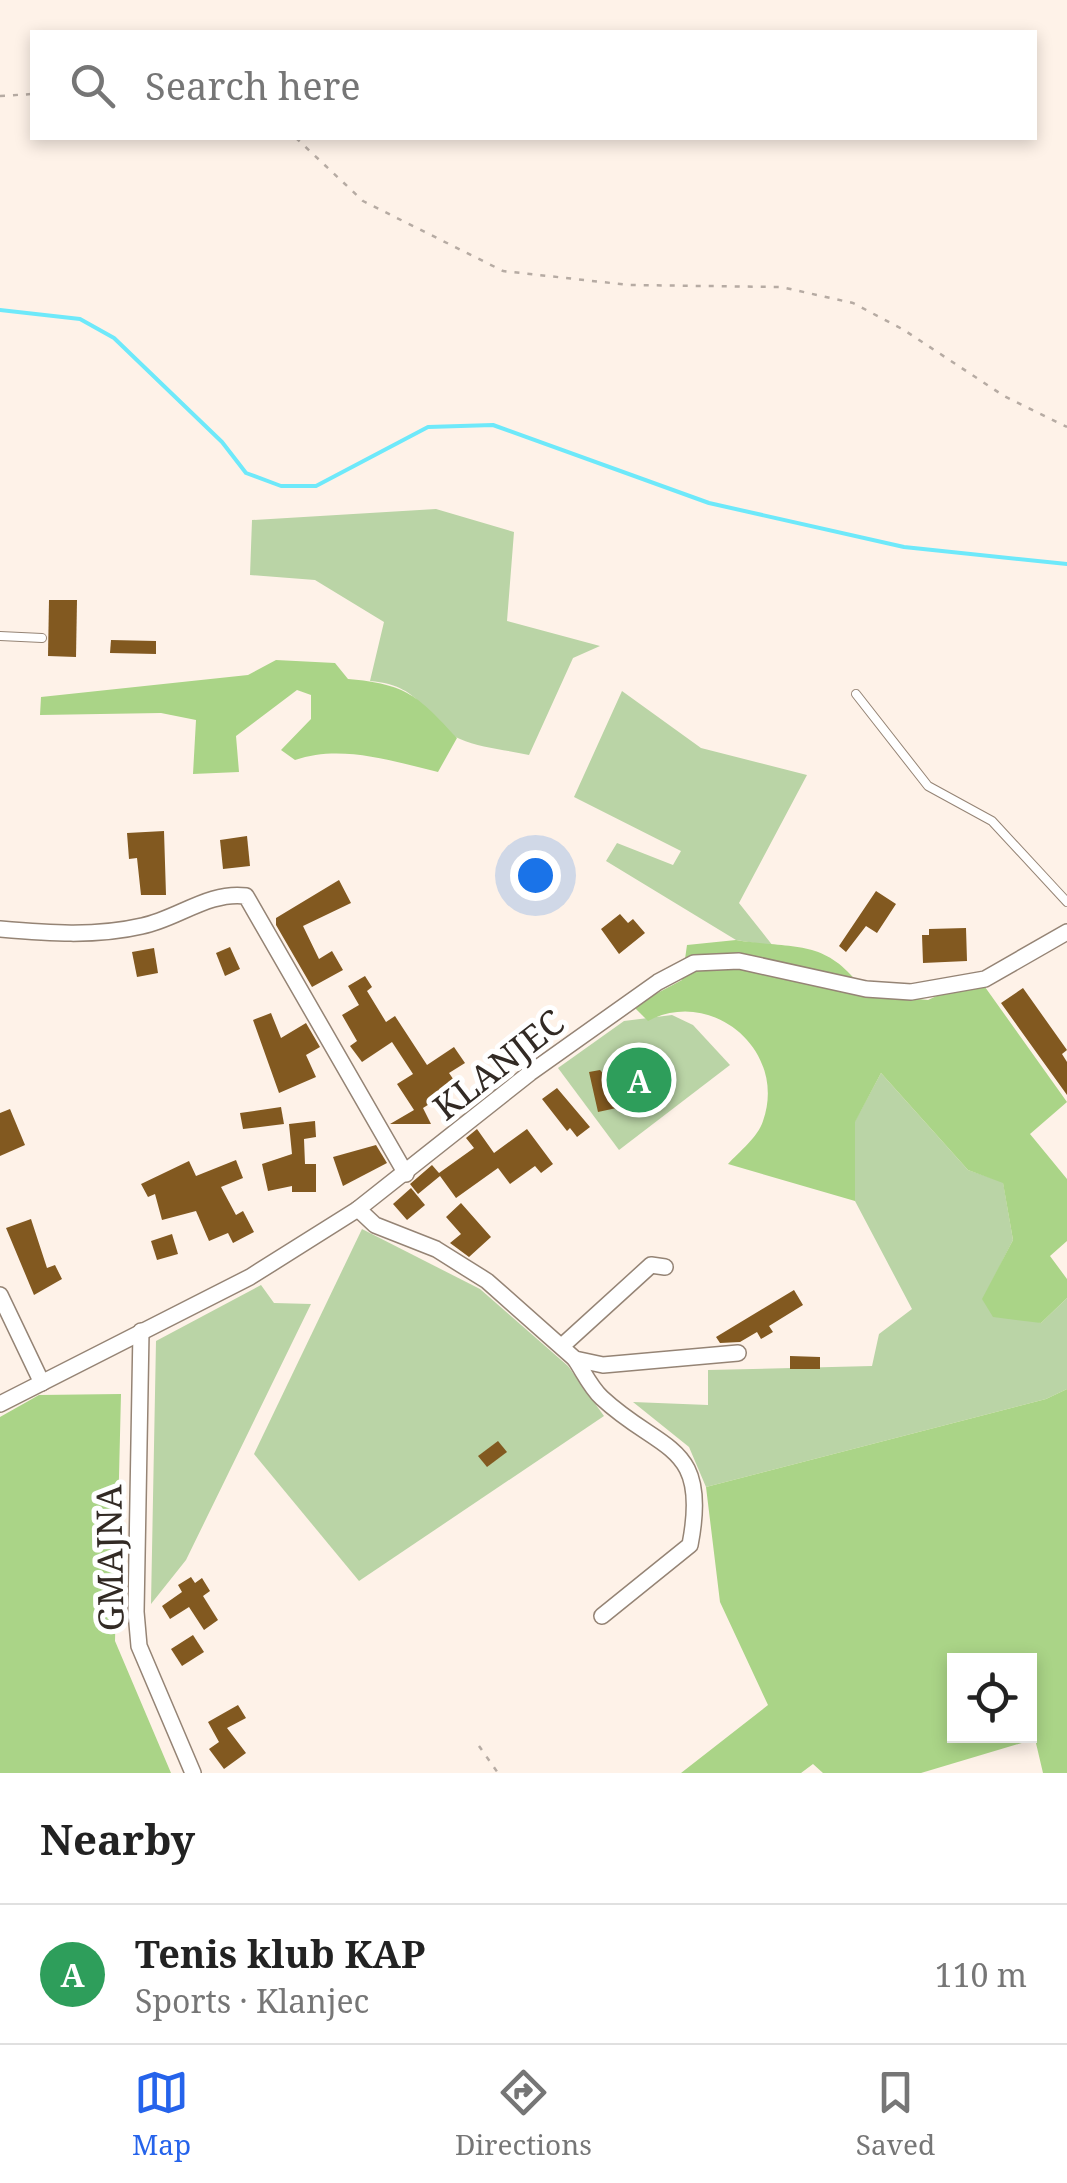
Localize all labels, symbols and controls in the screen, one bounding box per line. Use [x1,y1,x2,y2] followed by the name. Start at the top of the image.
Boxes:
[30,30,1037,140] search box
[65,58,120,113] icon: search
[145,59,361,111] text: Search here
[510,850,561,901] your location
[423,998,573,1130] street label: KLANJEC
[606,1042,672,1118] pin: A
[84,1484,134,1632] street label: GMAJNA
[947,1653,1037,1743] map controls
[947,1653,1037,1743] button: locate
[40,1810,195,1867] text: Nearby
[135,1927,425,1979] text: Tenis klub KAP
[60,1953,85,1996] text: A
[935,1953,1027,1996] text: 110 m
[135,1979,369,2022] text: Sports · Klanjec
[132,2065,191,2163] tab: Map
[455,2065,592,2163] tab: Directions
[856,2065,935,2163] tab: Saved

